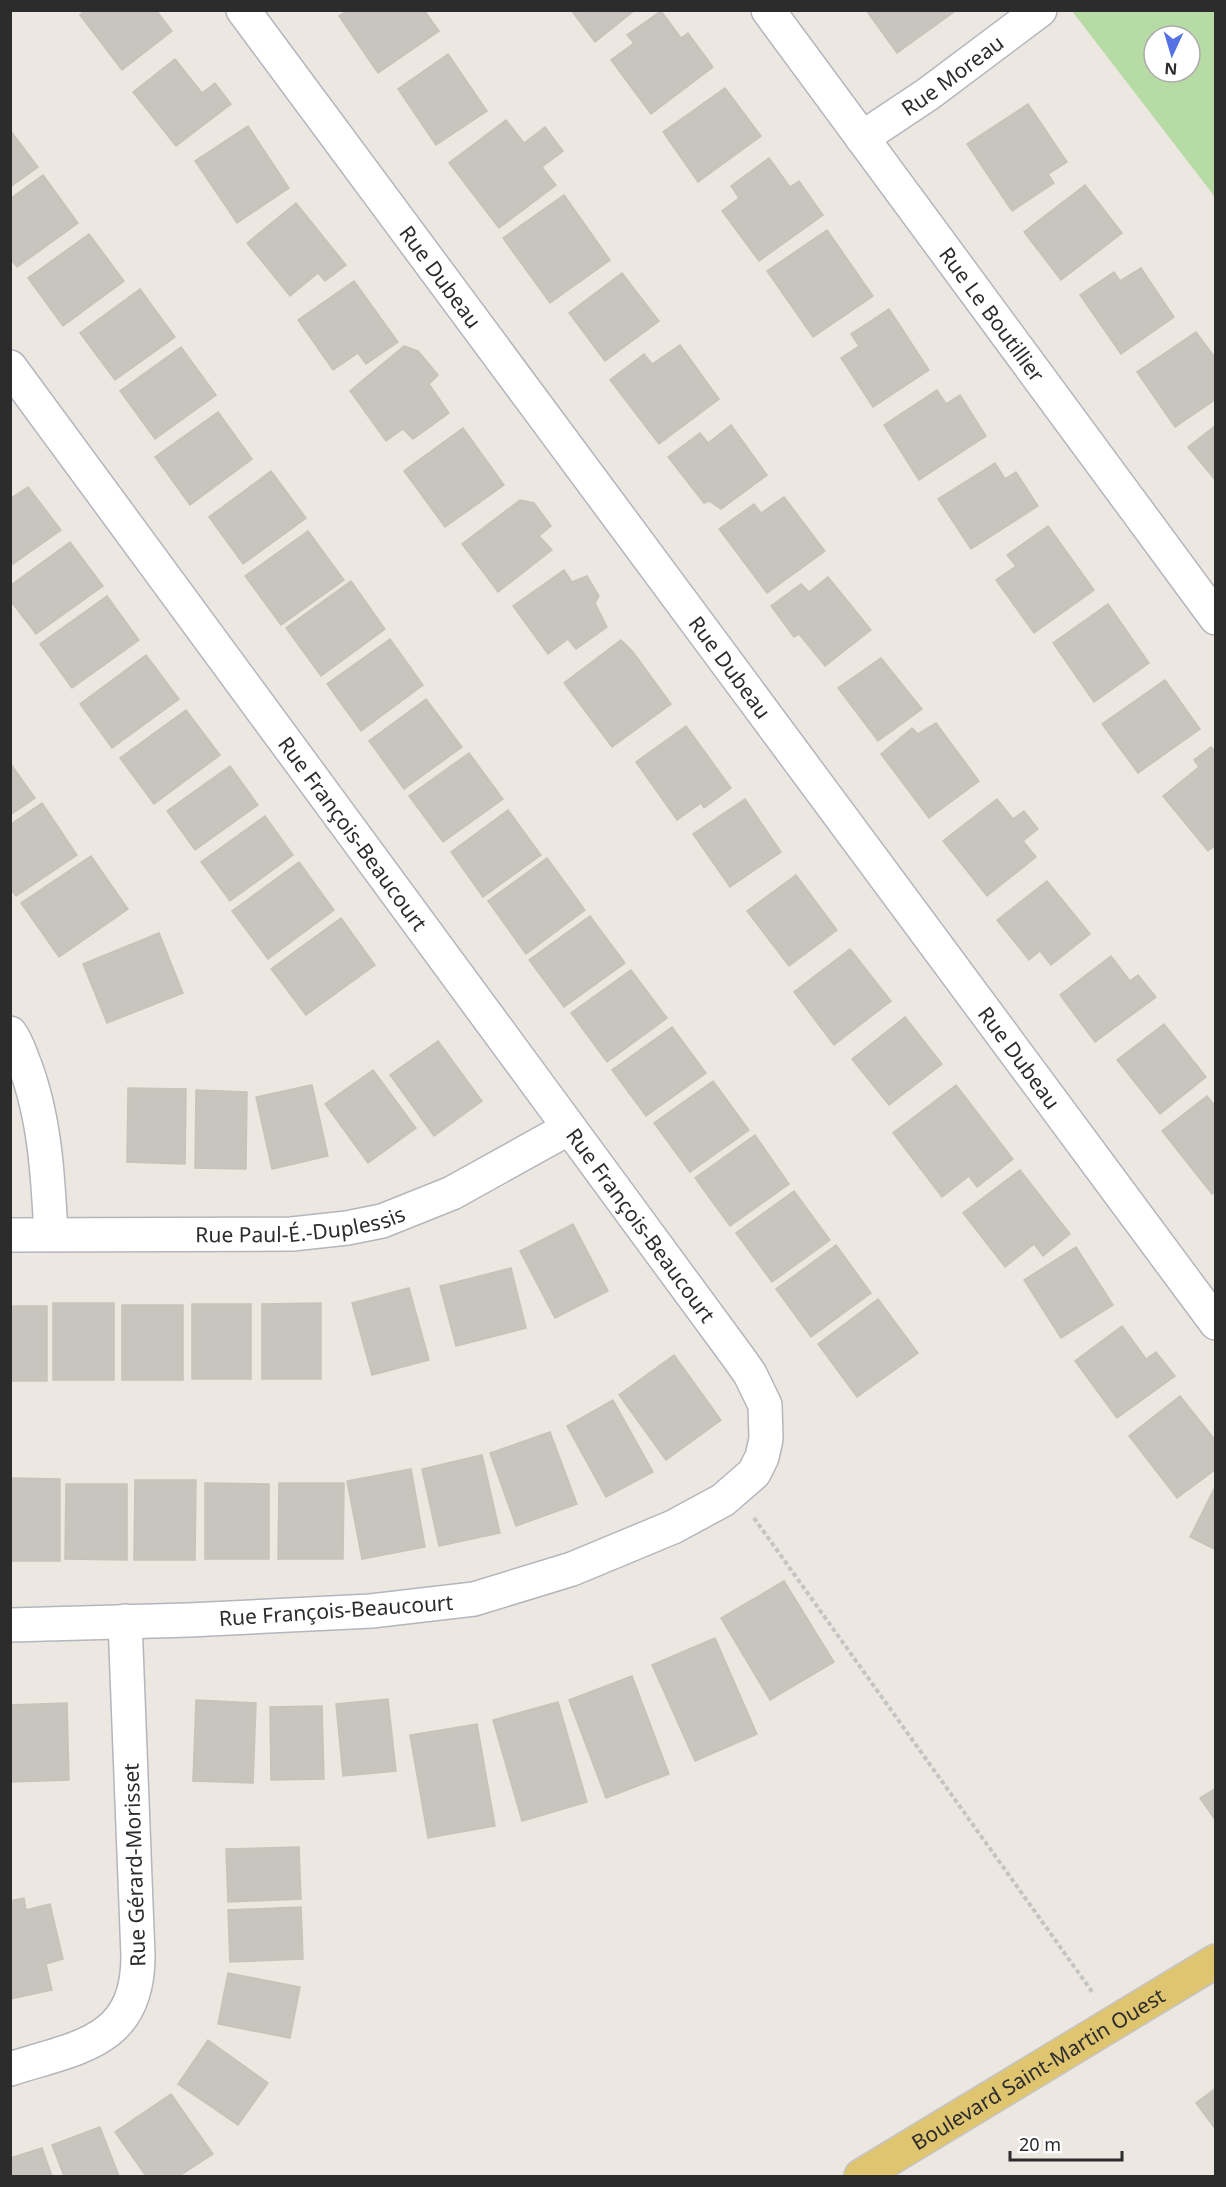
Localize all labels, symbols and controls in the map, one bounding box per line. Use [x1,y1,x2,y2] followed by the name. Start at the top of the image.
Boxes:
[1142,24,1202,84] north arrow
[896,28,1009,122] street label: Rue Moreau
[1164,58,1178,80] text: N
[393,220,488,334] street label: Rue Dubeau
[933,241,1051,388] street label: Rue Le Boutillier
[683,610,777,724] street label: Rue Dubeau
[272,731,434,937] street label: Rue François-Beaucourt
[972,1001,1067,1115] street label: Rue Dubeau
[560,1122,722,1328] street label: Rue François-Beaucourt
[195,1199,409,1248] street label: Rue Paul-É.-Duplessis
[218,1588,454,1632] street label: Rue François-Beaucourt
[116,1762,152,1967] street label: Rue Gérard-Morisset
[906,1981,1170,2156] street label: Boulevard Saint-Martin Ouest
[1010,2124,1122,2162] scale bar
[1019,2132,1061,2156] text: 20 m

